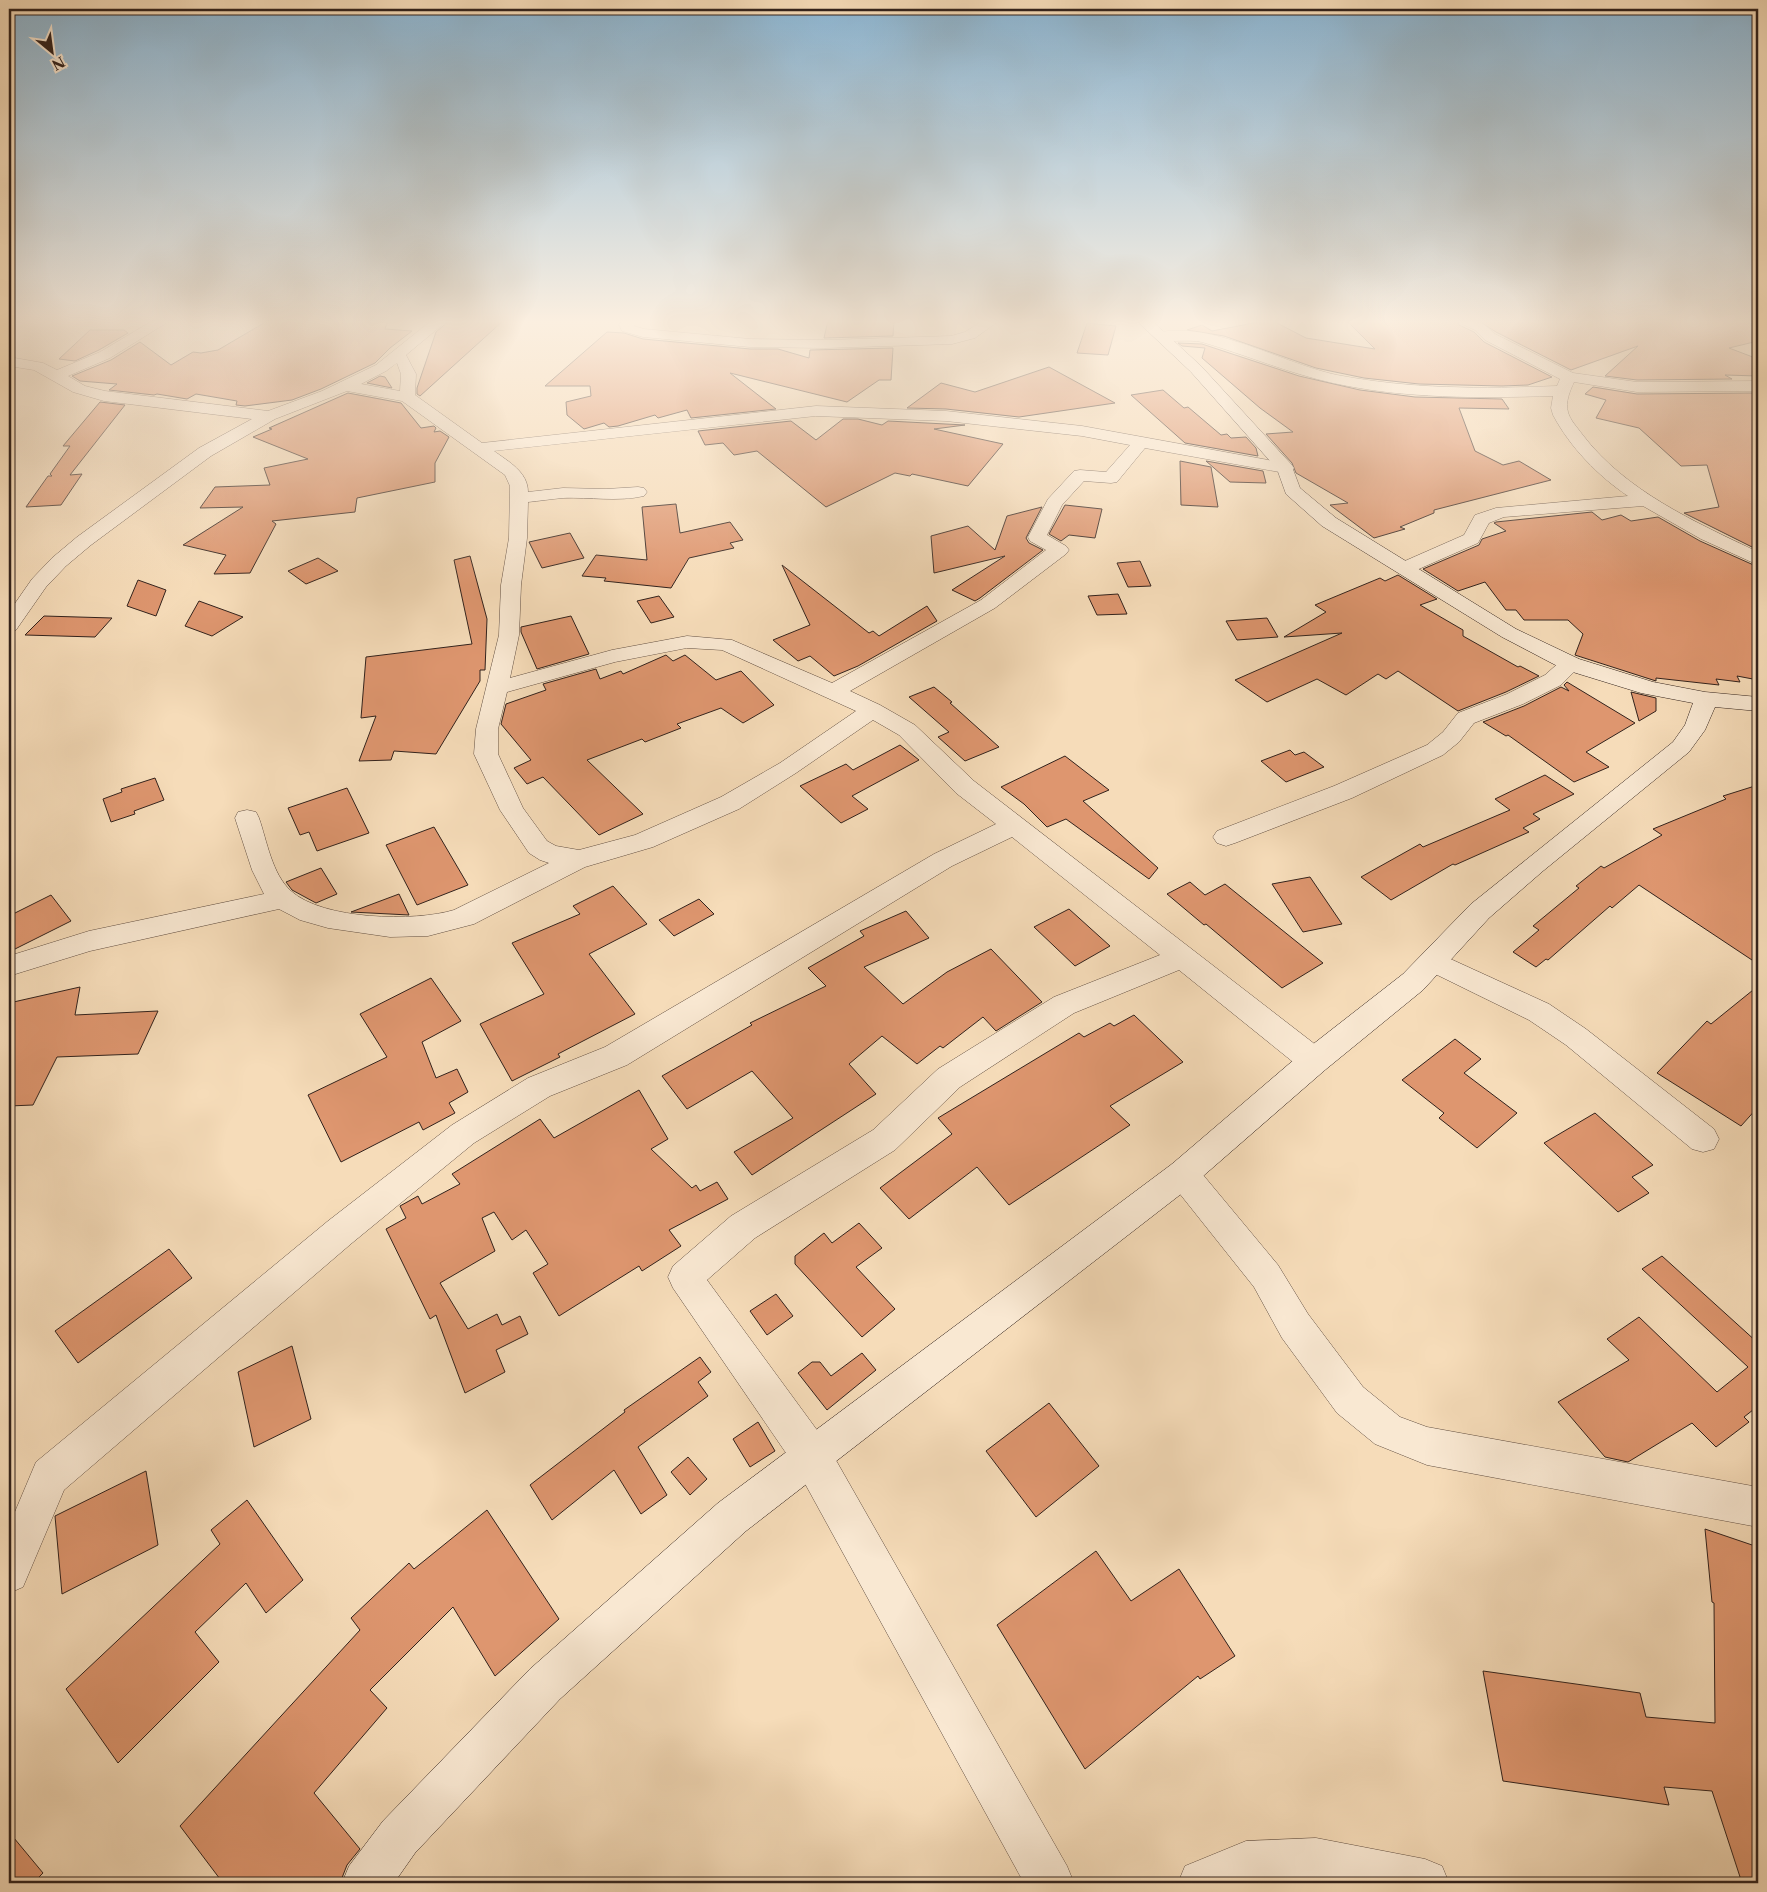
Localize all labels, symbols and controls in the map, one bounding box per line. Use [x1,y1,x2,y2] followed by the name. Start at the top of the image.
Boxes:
[28,28,78,78] north arrow
[49,53,68,74] text: N

